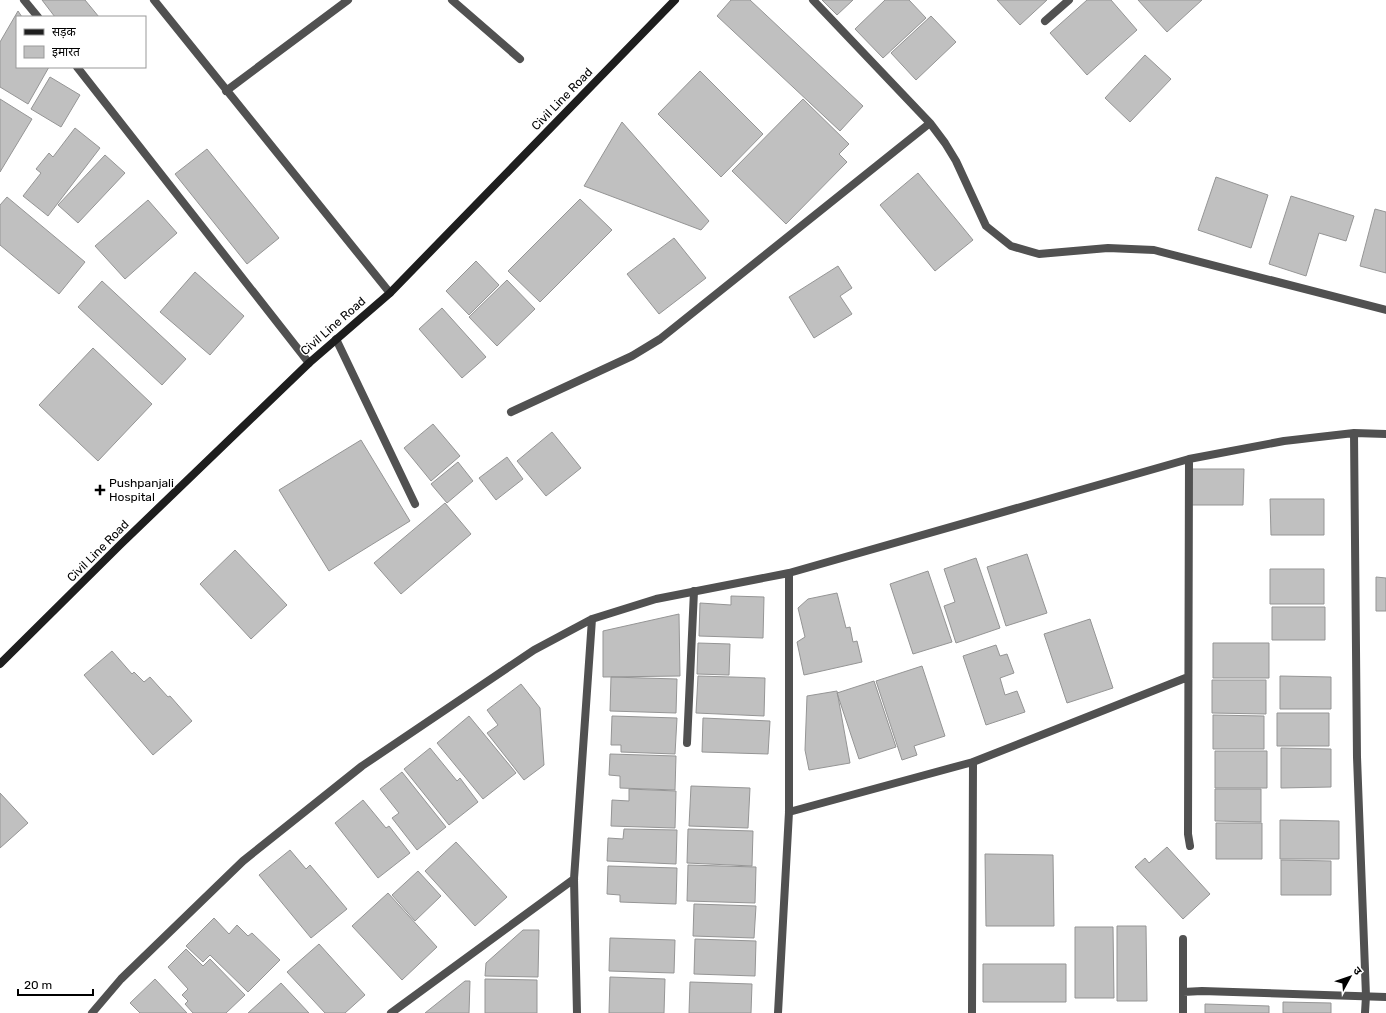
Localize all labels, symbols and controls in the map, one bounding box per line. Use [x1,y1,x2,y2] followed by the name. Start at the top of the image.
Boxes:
[16,16,146,68] legend
[52,25,77,39] text: सड़क
[52,45,81,59] text: इमारत
[529,65,595,133] street label: Civil Line Road
[298,294,368,358] street label: Civil Line Road
[109,476,174,504] place label: Pushpanjali Hospital
[94,484,106,496] marker: Pushpanjali Hospital
[64,517,132,585] street label: Civil Line Road
[1330,957,1370,997] north arrow
[1350,964,1365,978] text: उ
[18,971,93,997] scale bar
[24,978,52,992] text: 20 m

